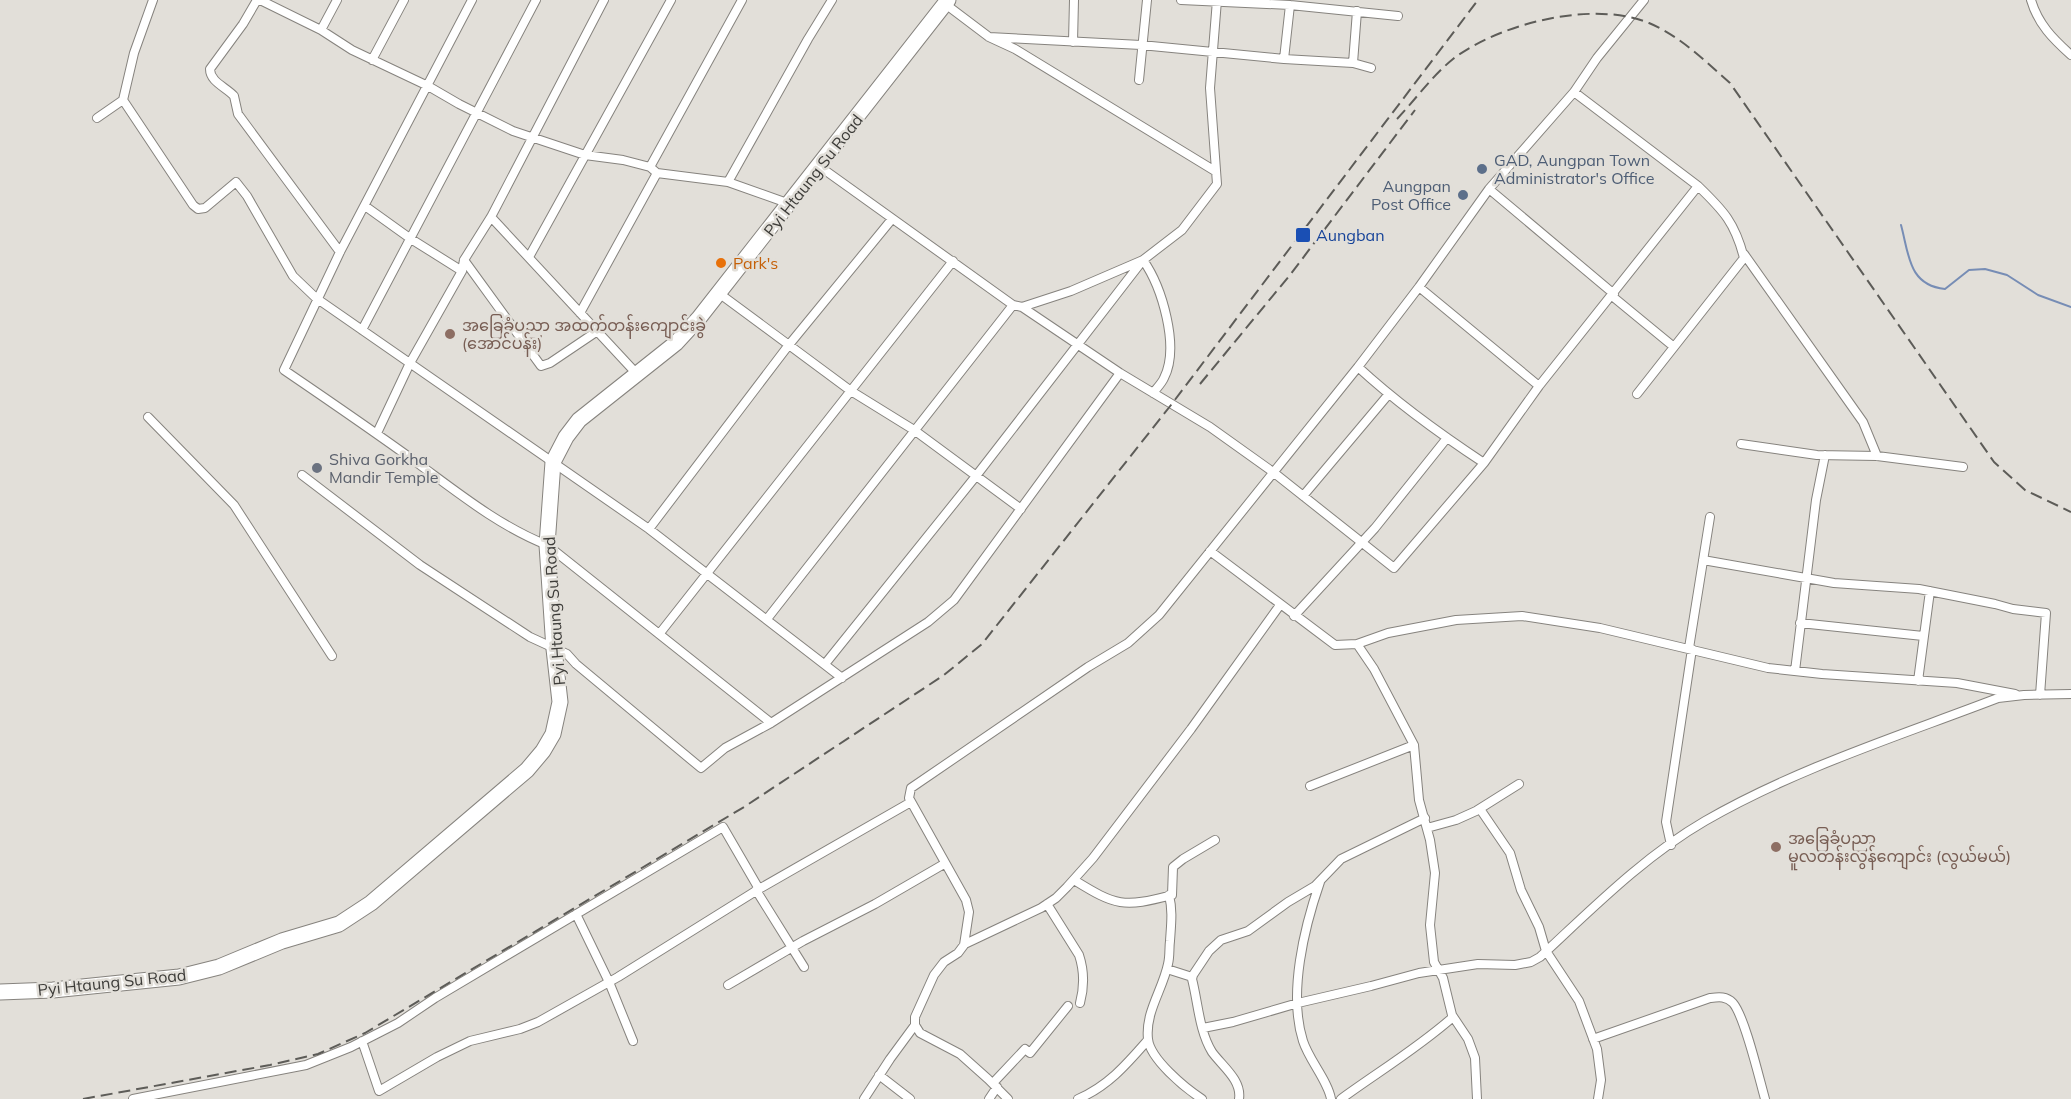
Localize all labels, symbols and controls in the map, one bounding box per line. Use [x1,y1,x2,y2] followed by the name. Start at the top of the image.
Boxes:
[759,110,867,240] street label: Pyi Htaung Su Road
[1494,150,1654,188] place label: GAD, Aungpan Town Administrator's Office
[1475,162,1489,176] marker: GAD, Aungpan Town Administrator's Office
[1371,176,1451,214] place label: Aungpan Post Office
[1456,188,1470,202] marker: Aungpan Post Office
[1316,225,1385,245] place label: Aungban
[1294,226,1312,244] marker: Aungban
[733,253,778,273] place label: Park's
[714,256,728,270] marker: Park's
[462,314,706,357] place label: အခြေခံပညာ အထက်တန်းကျောင်းခွဲ (အောင်ပန်း)
[443,327,457,341] marker: အခြေခံပညာ အထက်တန်းကျောင်းခွဲ (အောင်ပန်း)
[329,449,438,487] place label: Shiva Gorkha Mandir Temple
[310,461,324,475] marker: Shiva Gorkha Mandir Temple
[539,536,569,686] street label: Pyi Htaung Su Road
[1788,827,2011,871] place label: အခြေခံပညာ မူလတန်းလွန်ကျောင်း (လွယ်မယ်)
[1769,840,1783,854] marker: အခြေခံပညာ မူလတန်းလွန်ကျောင်း (လွယ်မယ်)
[37,964,187,1000] street label: Pyi Htaung Su Road

